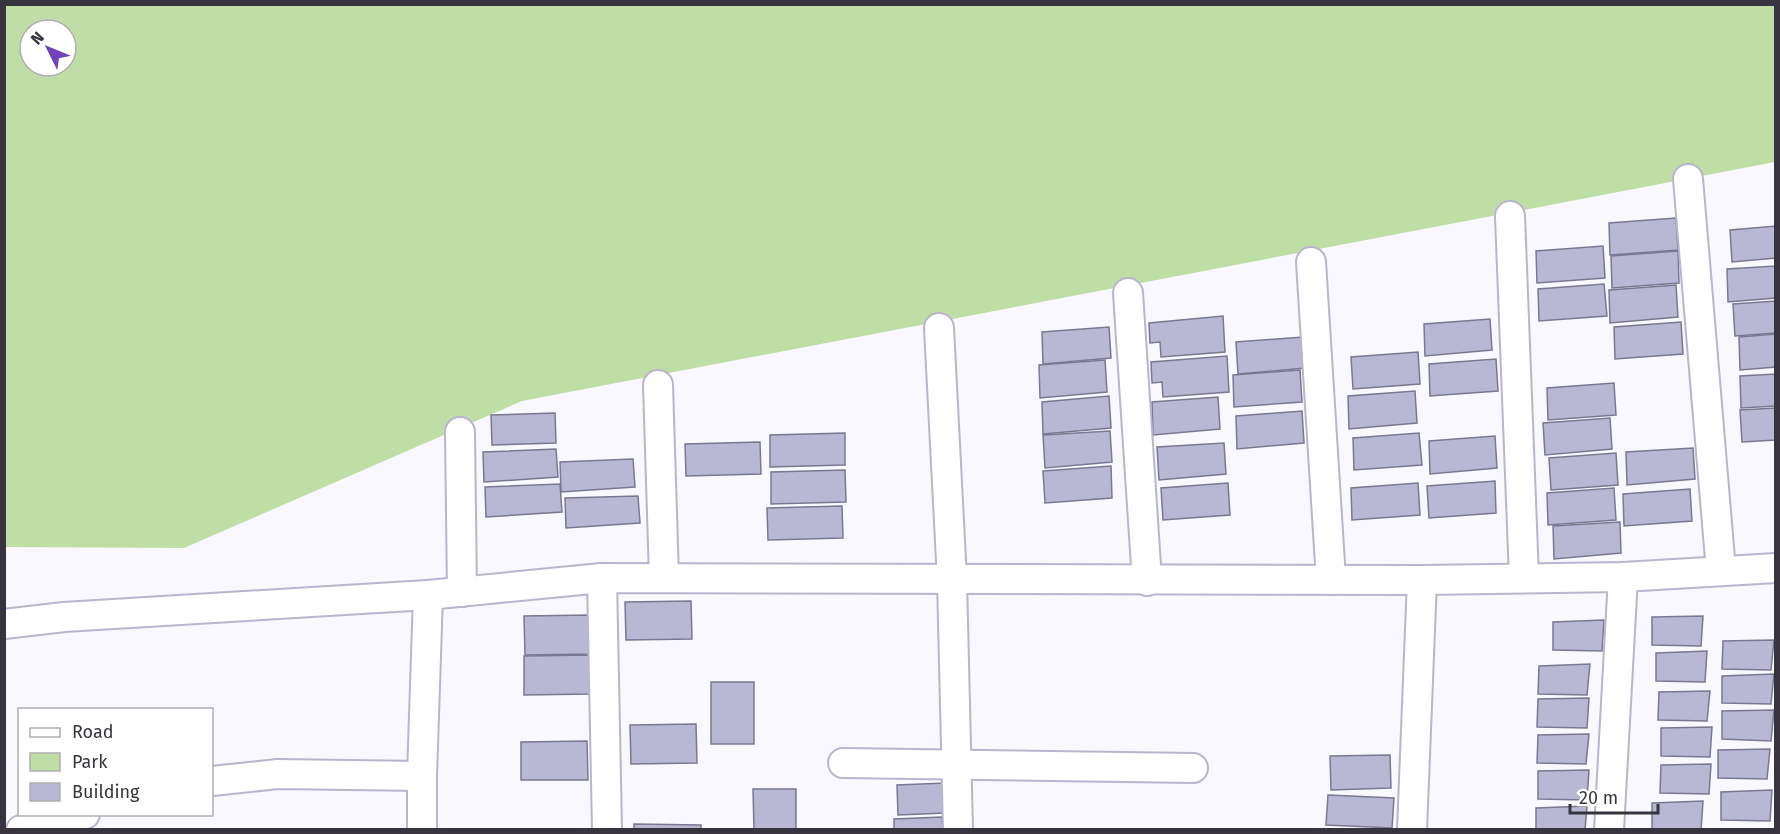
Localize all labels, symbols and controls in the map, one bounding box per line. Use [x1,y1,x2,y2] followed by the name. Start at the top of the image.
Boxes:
[18,18,78,78] north arrow
[27,28,48,48] text: N
[18,708,213,816] legend
[72,721,114,743] text: Road
[72,751,108,773] text: Park
[1570,777,1658,815] scale bar
[72,781,140,803] text: Building
[1579,787,1618,809] text: 20 m

